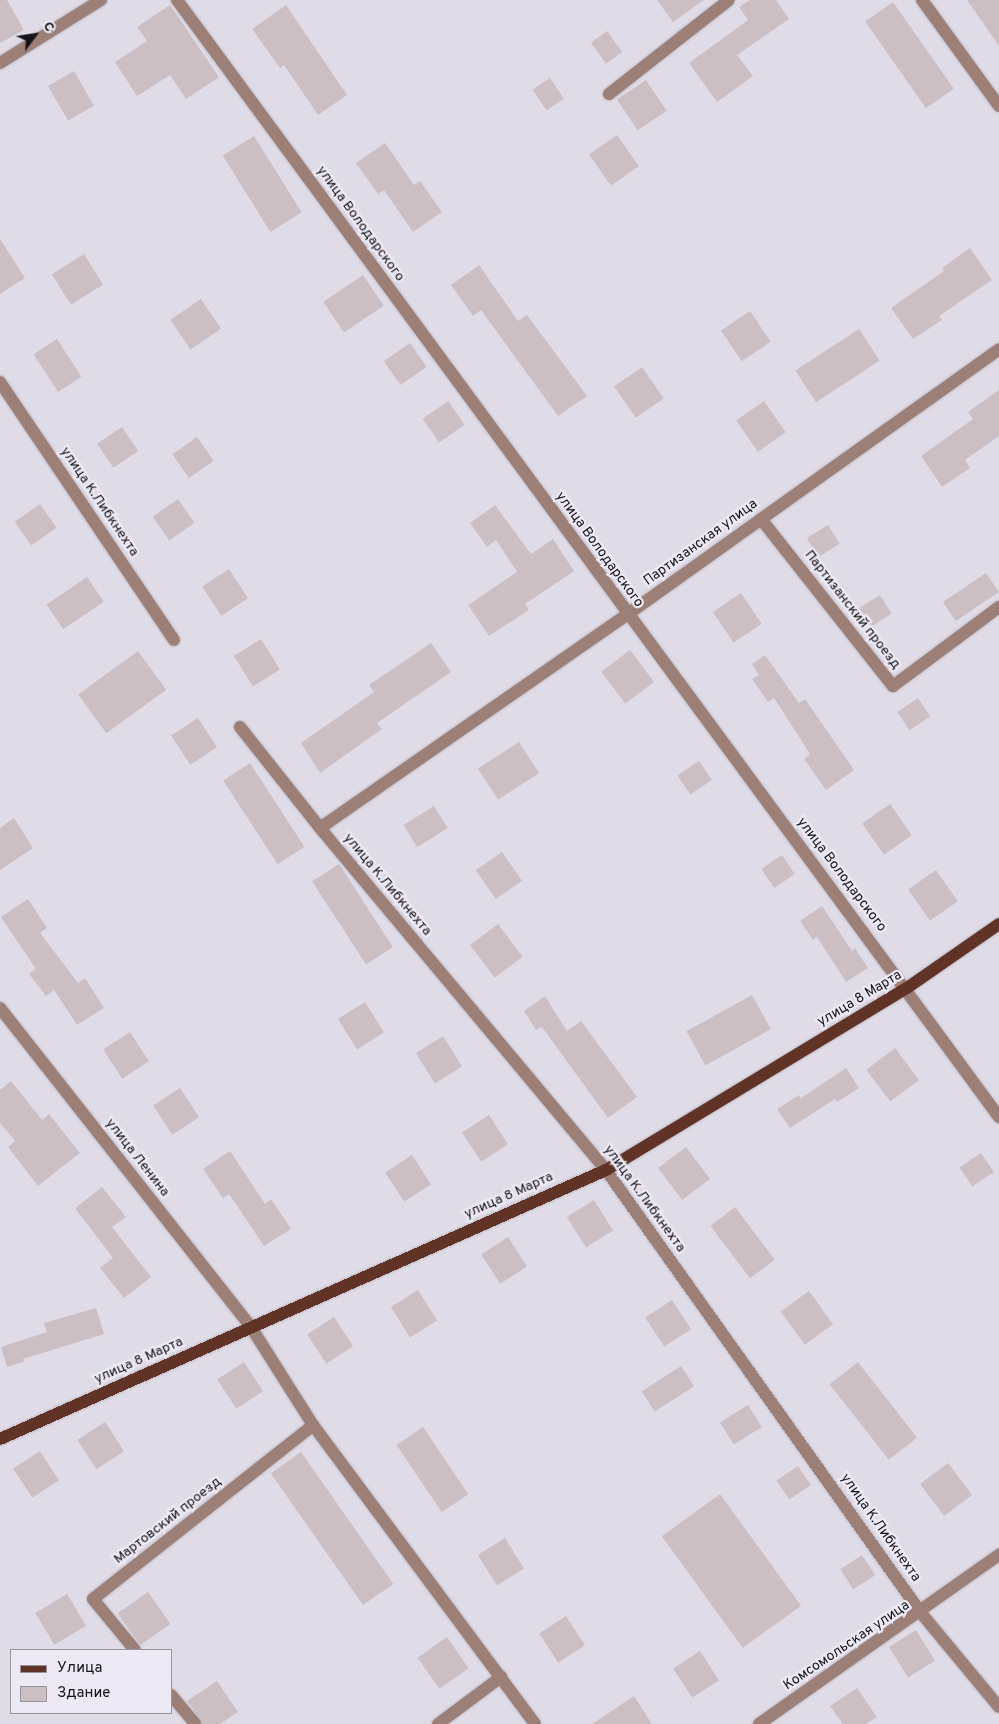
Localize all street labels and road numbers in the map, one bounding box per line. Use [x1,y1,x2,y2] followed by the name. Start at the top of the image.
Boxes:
[312,163,408,285] street label: улица Володарского
[56,444,142,560] street label: улица К.Либкнехта
[551,489,647,611] street label: улица Володарского
[641,496,761,590] street label: Партизанская улица
[800,547,904,673] street label: Партизанский проезд
[793,815,889,935] street label: улица Володарского
[339,830,435,940] street label: улица К.Либкнехта
[815,967,905,1031] street label: улица 8 Марта
[101,1116,173,1200] street label: улица Ленина
[600,1142,688,1256] street label: улица К.Либкнехта
[462,1169,556,1223] street label: улица 8 Марта
[92,1334,186,1388] street label: улица 8 Марта
[836,1471,924,1585] street label: улица К.Либкнехта
[111,1474,225,1568] street label: Мартовский проезд
[781,1598,913,1694] street label: Комсомольская улица

